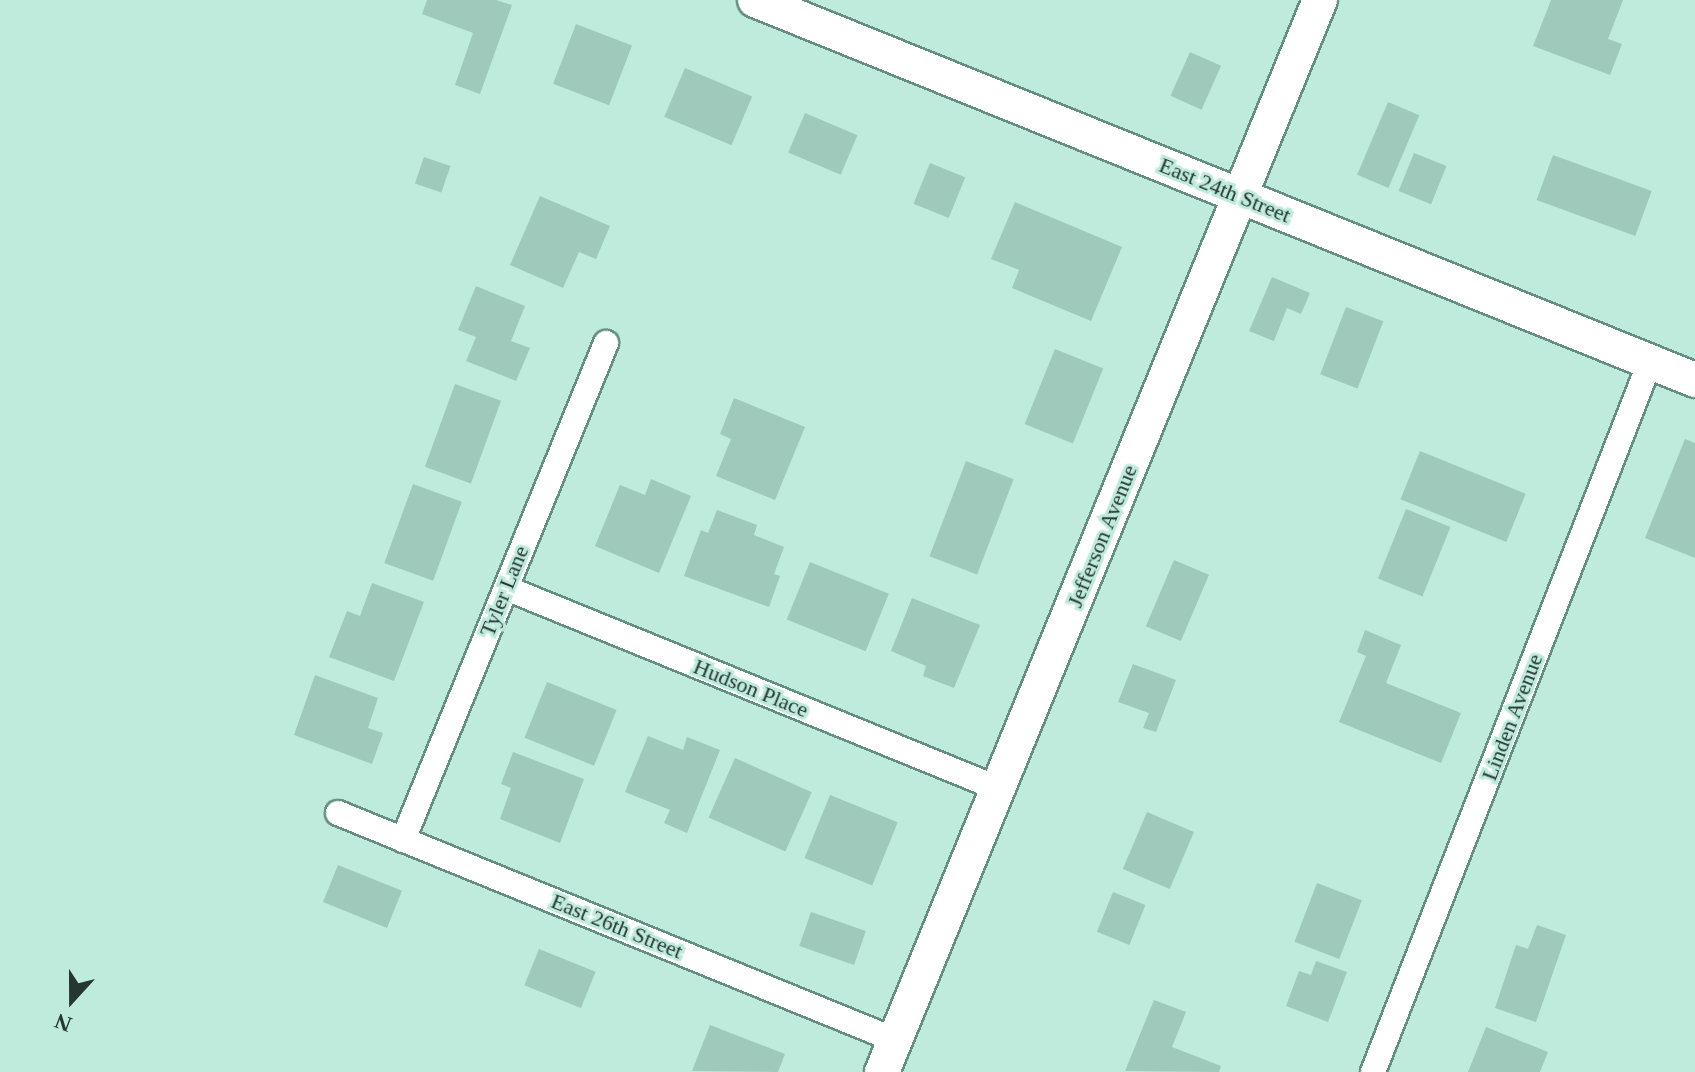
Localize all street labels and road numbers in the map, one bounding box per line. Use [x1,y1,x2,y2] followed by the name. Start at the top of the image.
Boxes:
[1155,152,1295,228] street label: East 24th Street
[1061,460,1143,612] street label: Jefferson Avenue
[474,542,534,640] street label: Tyler Lane
[1476,649,1548,785] street label: Linden Avenue
[690,653,812,723] street label: Hudson Place
[547,888,687,964] street label: East 26th Street

